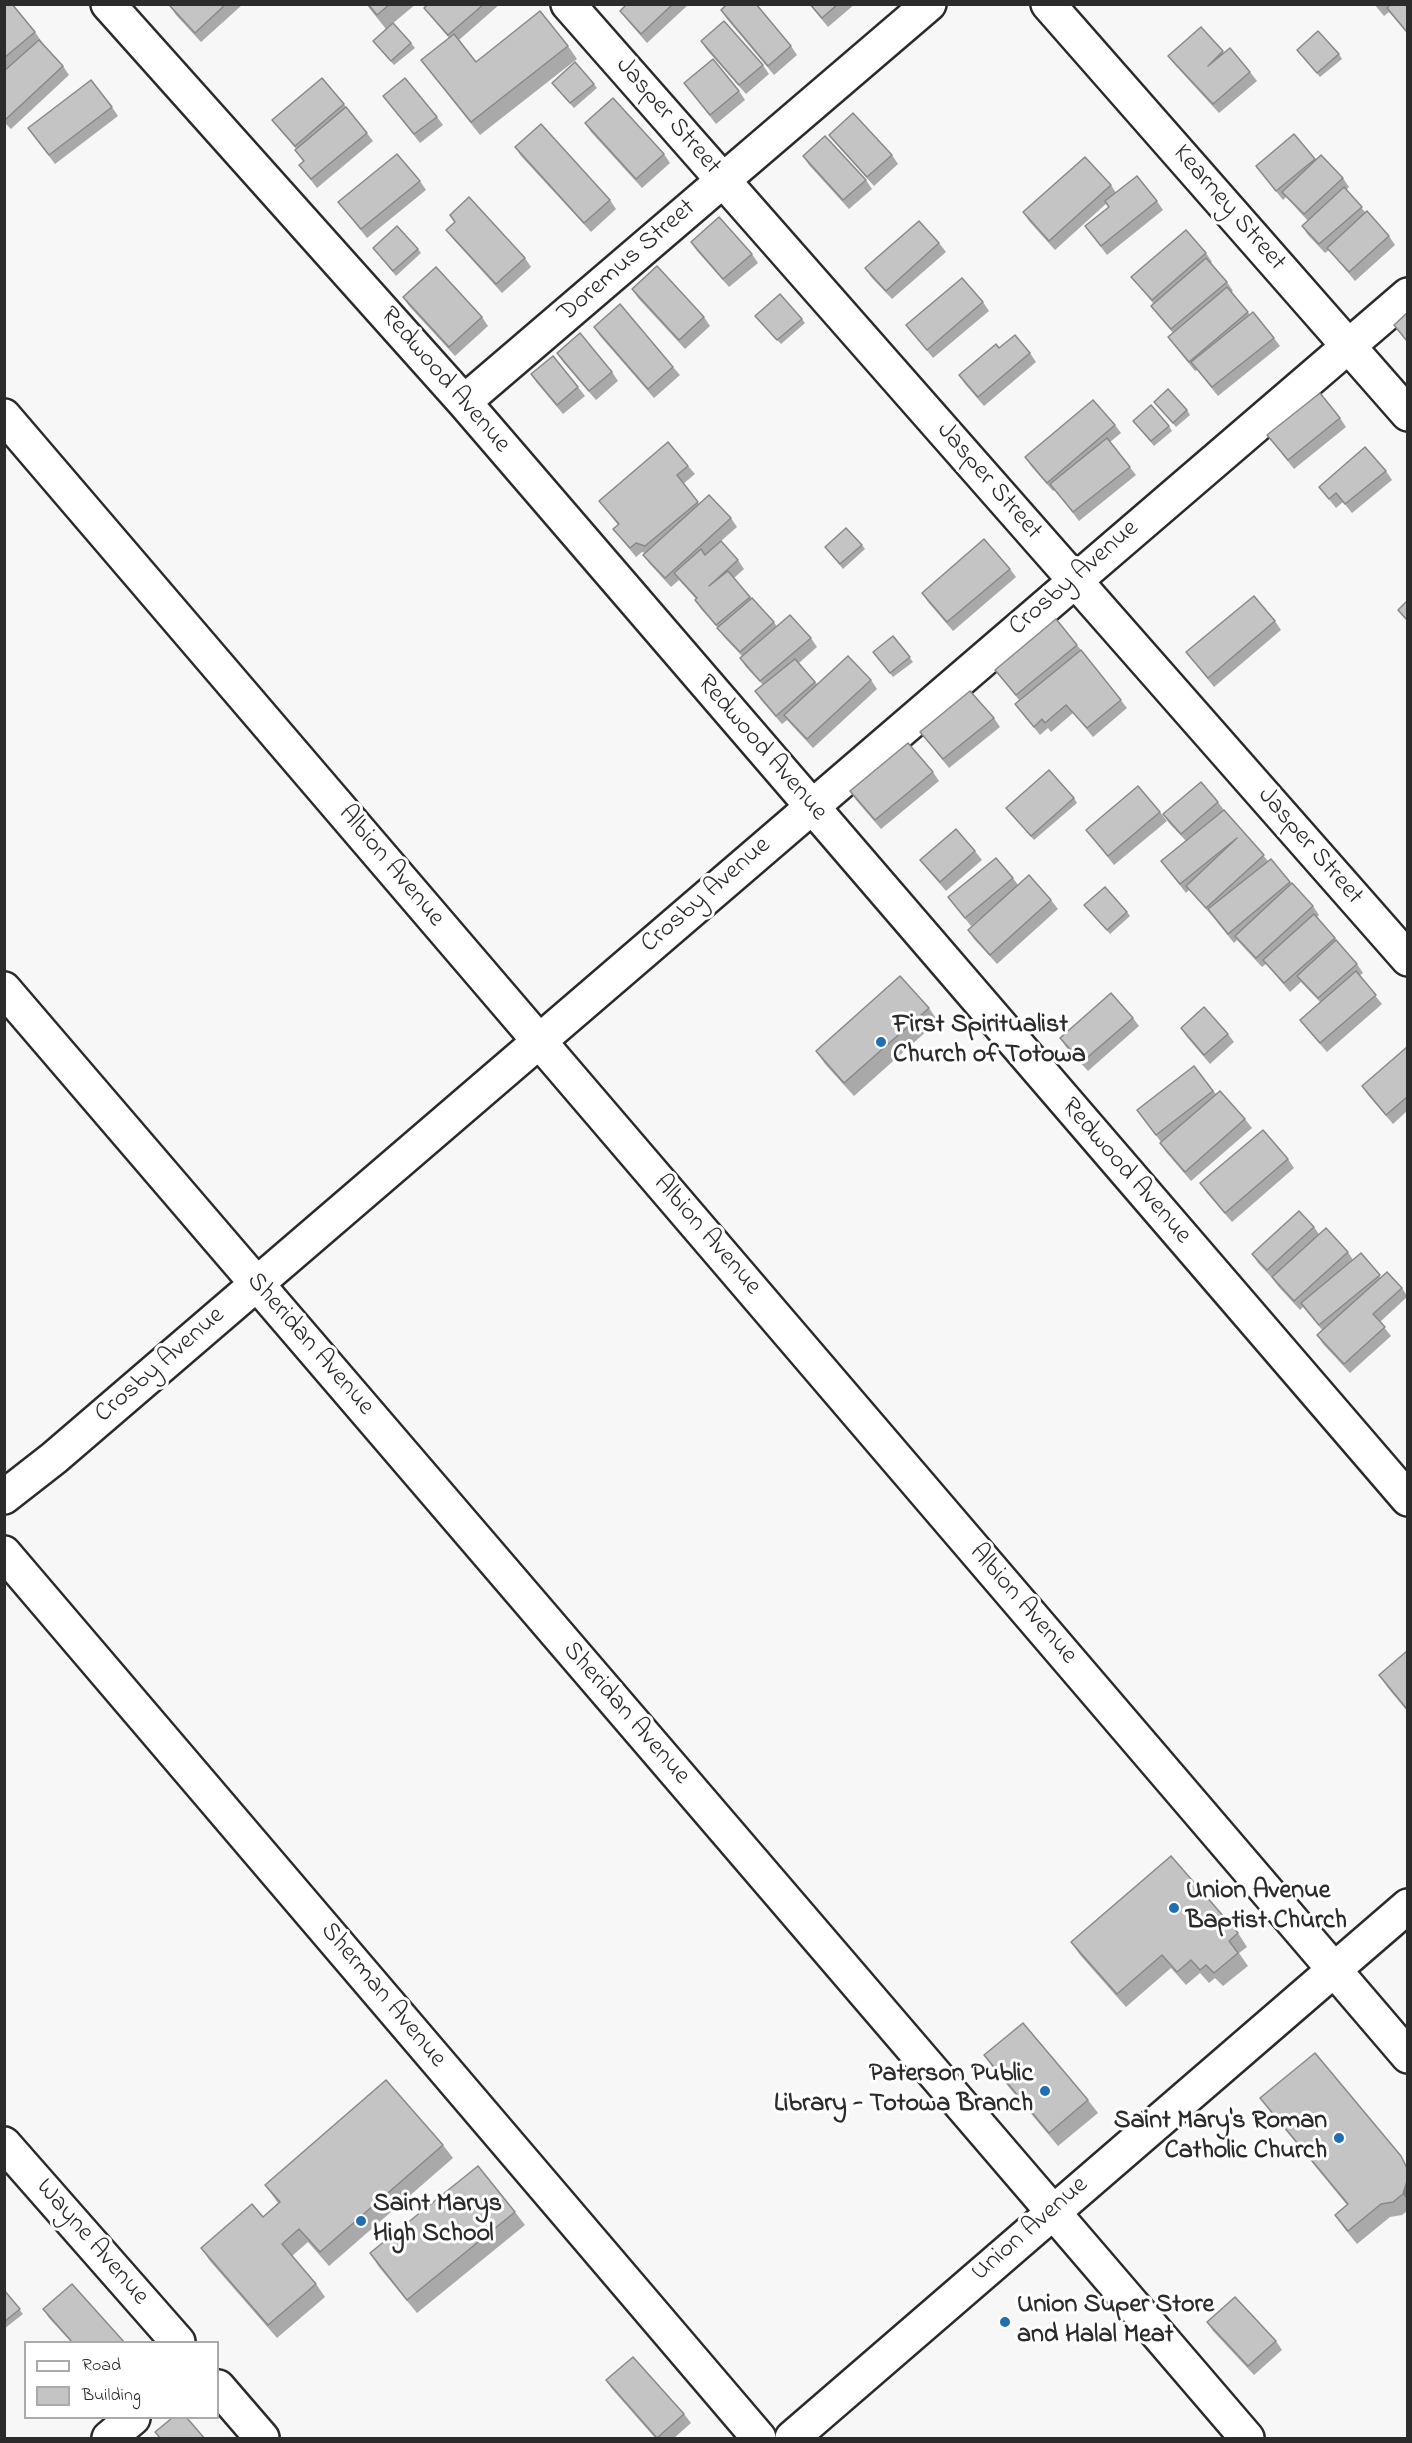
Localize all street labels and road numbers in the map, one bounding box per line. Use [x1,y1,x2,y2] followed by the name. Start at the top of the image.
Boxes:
[607,52,727,182] street label: Jasper Street
[1165,139,1291,279] street label: Kearney Street
[553,194,703,330] street label: Doremus Street
[372,302,516,460] street label: Redwood Avenue
[928,417,1048,547] street label: Jasper Street
[1004,514,1146,644] street label: Crosby Avenue
[689,670,833,828] street label: Redwood Avenue
[1249,782,1369,912] street label: Jasper Street
[330,800,450,934] street label: Albion Avenue
[636,831,778,961] street label: Crosby Avenue
[1053,1093,1197,1251] street label: Redwood Avenue
[645,1169,767,1303] street label: Albion Avenue
[238,1267,380,1423] street label: Sheridan Avenue
[90,1301,232,1431] street label: Crosby Avenue
[961,1538,1083,1672] street label: Albion Avenue
[554,1636,696,1792] street label: Sheridan Avenue
[312,1917,452,2075] street label: Sherman Avenue
[966,2171,1096,2289] street label: Union Avenue
[28,2173,154,2313] street label: Wayne Avenue

